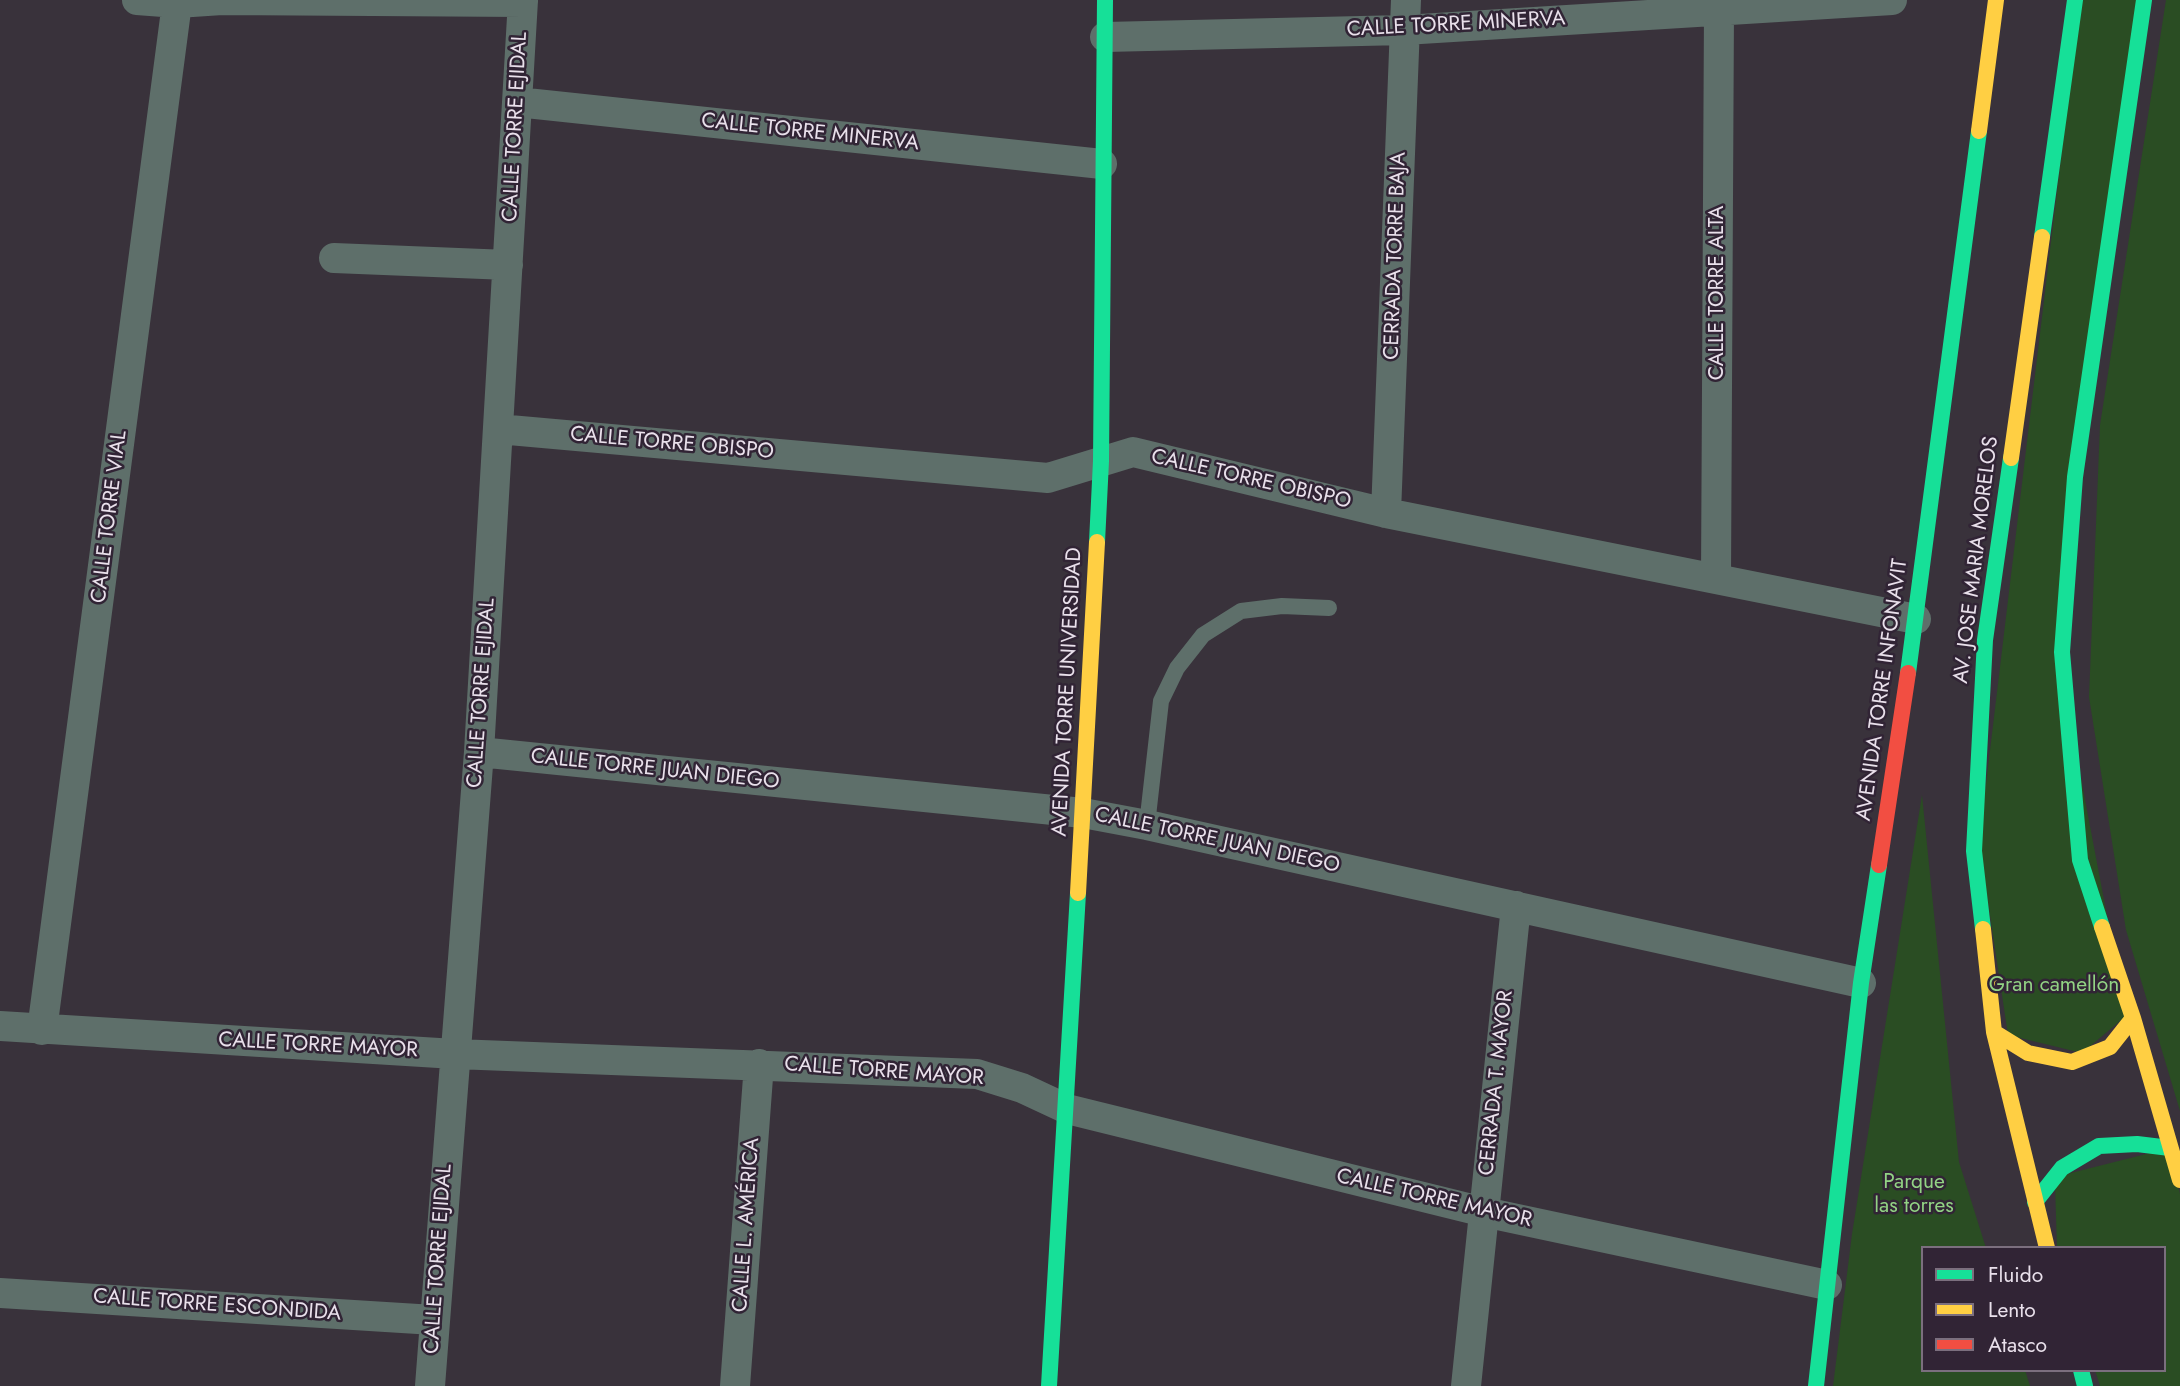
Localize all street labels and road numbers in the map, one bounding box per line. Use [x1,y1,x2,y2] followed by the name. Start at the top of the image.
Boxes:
[1346,7,1566,43] street label: CALLE TORRE MINERVA
[498,31,534,223] street label: CALLE TORRE EJIDAL
[700,109,920,157] street label: CALLE TORRE MINERVA
[1380,152,1412,360] street label: CERRADA TORRE BAJA
[1705,206,1731,380] street label: CALLE TORRE ALTA
[569,423,775,465] street label: CALLE TORRE OBISPO
[87,429,133,605] street label: CALLE TORRE VIAL
[1949,435,2005,685] street label: AV. JOSE MARIA MORELOS
[1149,445,1353,515] street label: CALLE TORRE OBISPO
[1048,547,1088,837] street label: AVENIDA TORRE UNIVERSIDAD
[1852,557,1914,823] street label: AVENIDA TORRE INFONAVIT
[463,597,501,789] street label: CALLE TORRE EJIDAL
[529,744,781,796] street label: CALLE TORRE JUAN DIEGO
[1092,803,1342,879] street label: CALLE TORRE JUAN DIEGO
[1475,989,1519,1177] street label: CERRADA T. MAYOR
[218,1028,418,1064] street label: CALLE TORRE MAYOR
[783,1052,985,1092] street label: CALLE TORRE MAYOR
[728,1137,766,1313] street label: CALLE L. AMÉRICA
[420,1163,458,1355] street label: CALLE TORRE EJIDAL
[1334,1164,1534,1234] street label: CALLE TORRE MAYOR
[92,1285,342,1327] street label: CALLE TORRE ESCONDIDA

